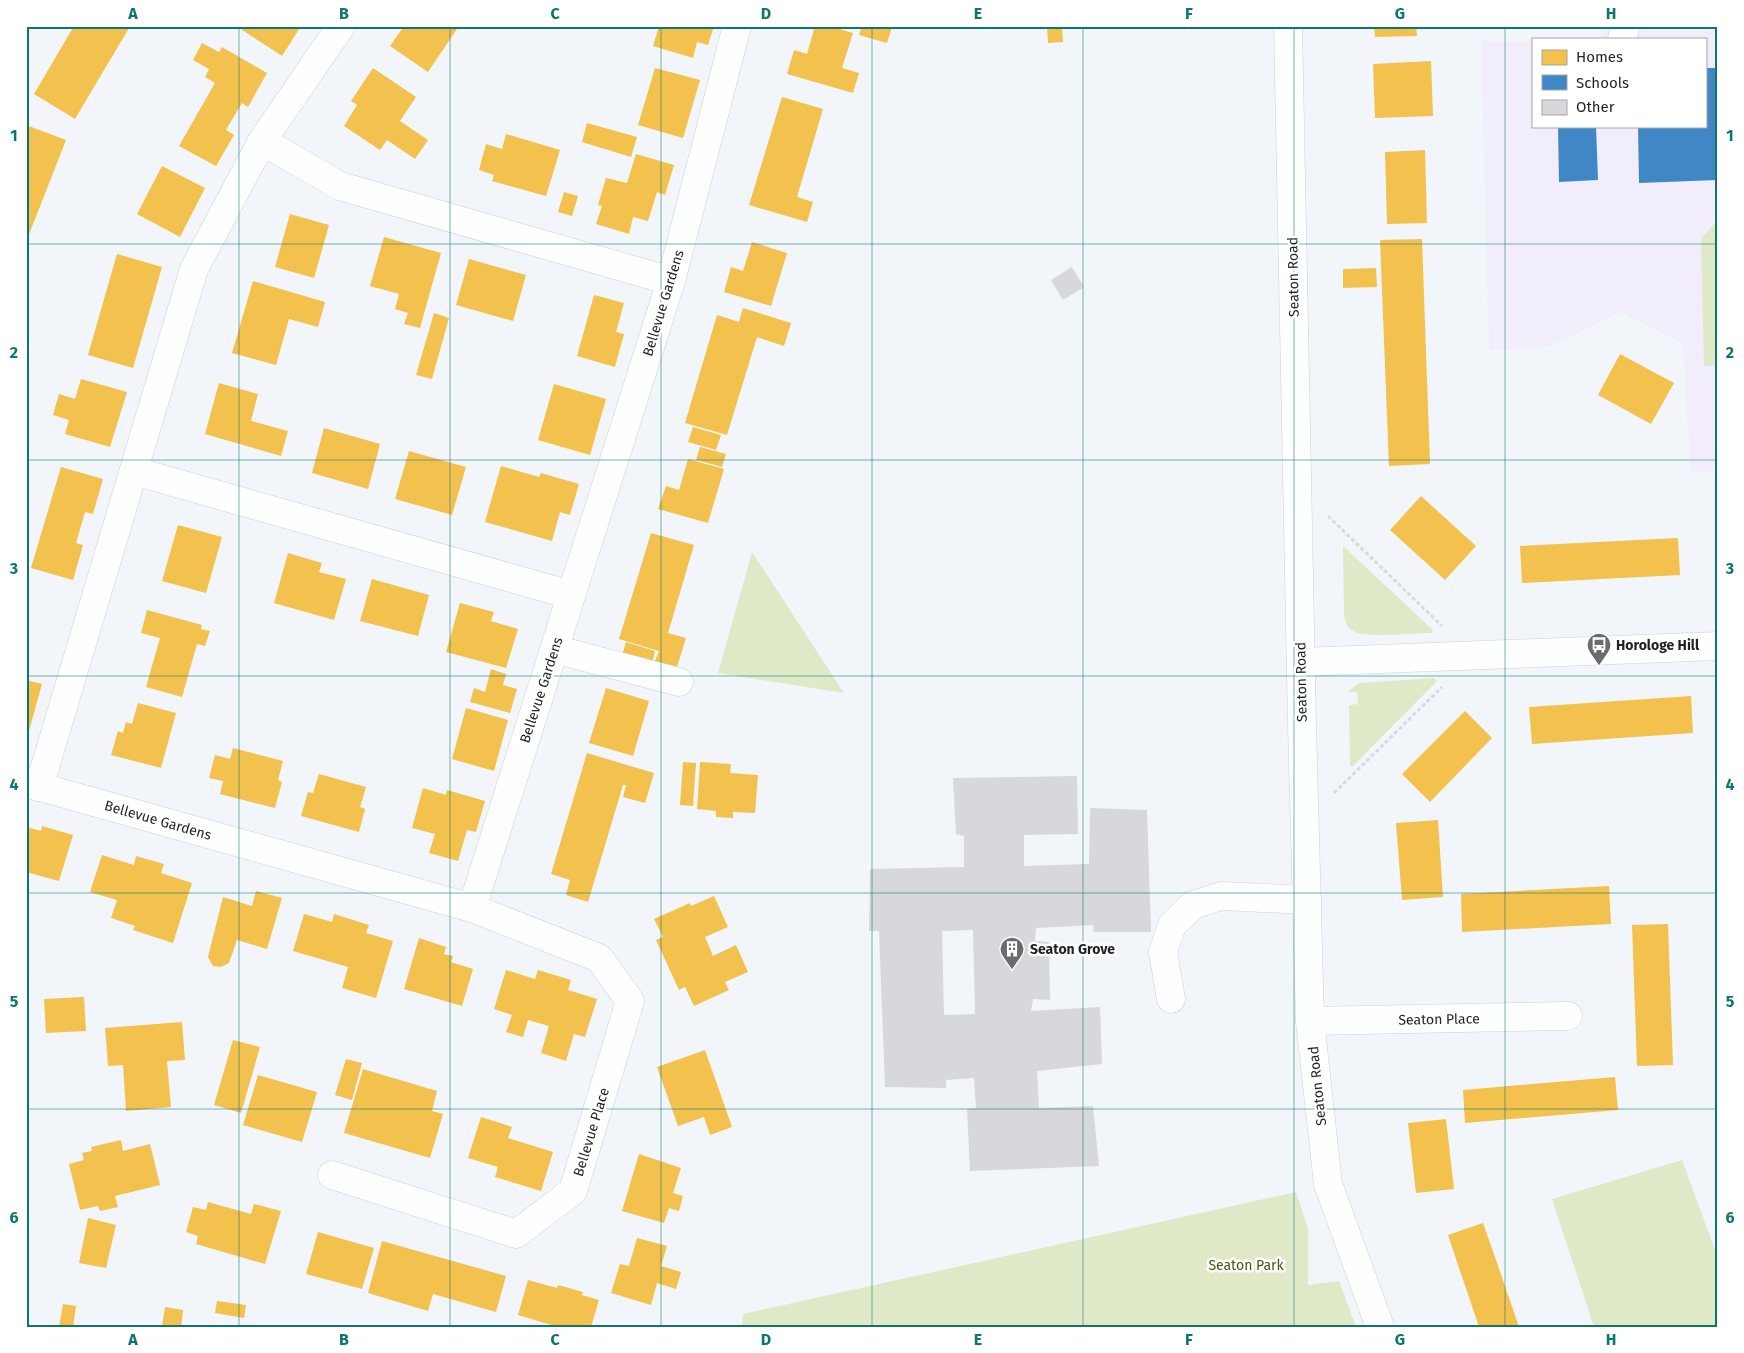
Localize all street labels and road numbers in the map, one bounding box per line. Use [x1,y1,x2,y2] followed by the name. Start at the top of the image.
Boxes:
[1284,237,1303,317] street label: Seaton Road
[639,247,688,358] street label: Bellevue Gardens
[516,635,567,745] street label: Bellevue Gardens
[1292,642,1311,722] street label: Seaton Road
[102,797,214,844] street label: Bellevue Gardens
[1398,1010,1480,1029] street label: Seaton Place
[1305,1045,1330,1127] street label: Seaton Road
[570,1086,613,1179] street label: Bellevue Place

